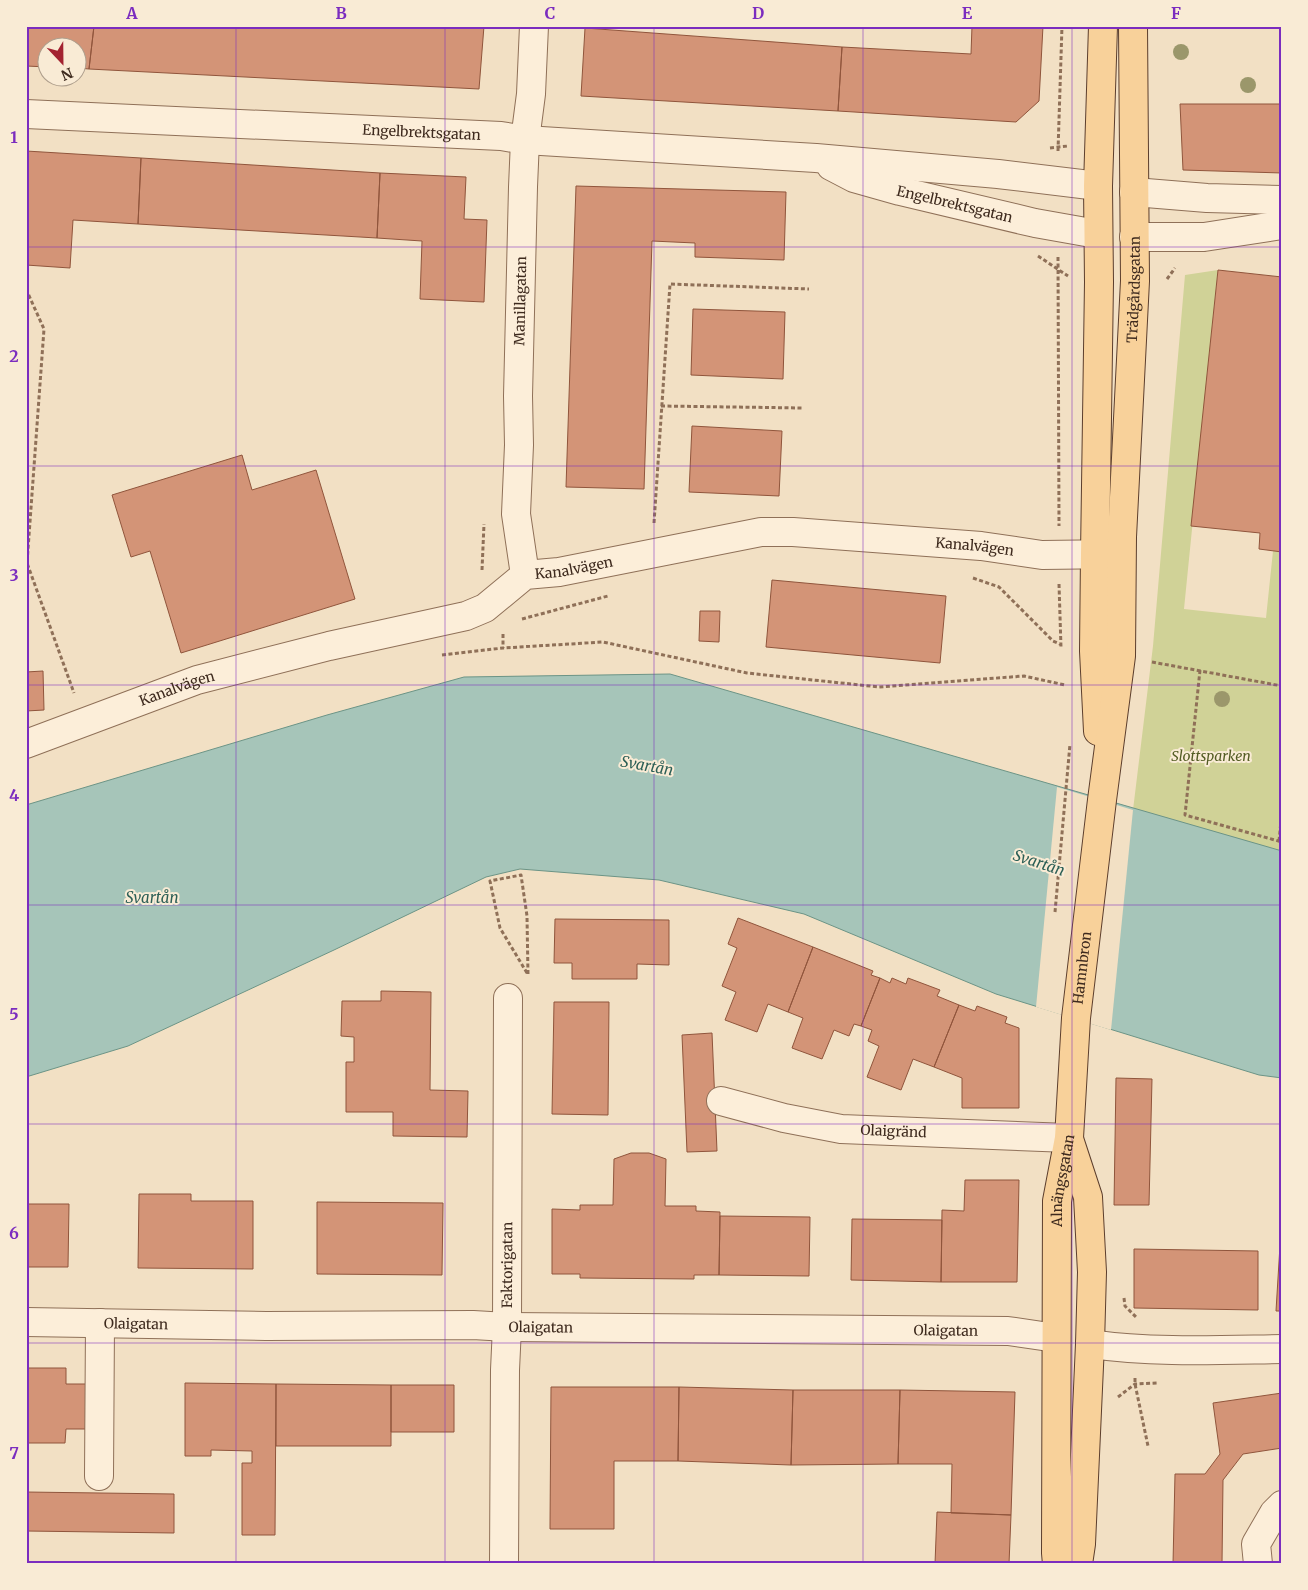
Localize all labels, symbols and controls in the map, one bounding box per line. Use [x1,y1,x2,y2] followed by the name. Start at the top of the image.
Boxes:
[125,3,138,23] text: A
[335,3,347,23] text: B
[545,3,555,23] text: C
[752,3,764,23] text: D
[962,3,973,23] text: E
[1171,3,1181,23] text: F
[38,38,88,88] north arrow
[58,64,75,84] text: N
[362,121,481,144] street label: Engelbrektsgatan
[10,127,18,147] text: 1
[895,182,1015,226] street label: Engelbrektsgatan
[1123,236,1144,343] street label: Trädgårdsgatan
[510,256,530,346] street label: Manillagatan
[9,346,19,366] text: 2
[935,534,1015,560] street label: Kanalvägen
[534,553,614,583] street label: Kanalvägen
[9,565,19,585] text: 3
[137,667,217,710] street label: Kanalvägen
[1171,747,1251,765] park label: Slottsparken
[619,752,675,779] water label: Svartån
[9,785,19,805] text: 4
[1011,845,1067,880] water label: Svartån
[125,888,179,907] water label: Svartån
[1069,930,1095,1005] street label: Hamnbron
[9,1004,19,1024] text: 5
[860,1121,928,1141] street label: Olaigränd
[1048,1133,1079,1228] street label: Alnängsgatan
[498,1222,516,1308] street label: Faktorigatan
[9,1223,19,1243] text: 6
[104,1314,168,1333] street label: Olaigatan
[509,1318,573,1337] street label: Olaigatan
[914,1321,978,1340] street label: Olaigatan
[9,1443,19,1463] text: 7

